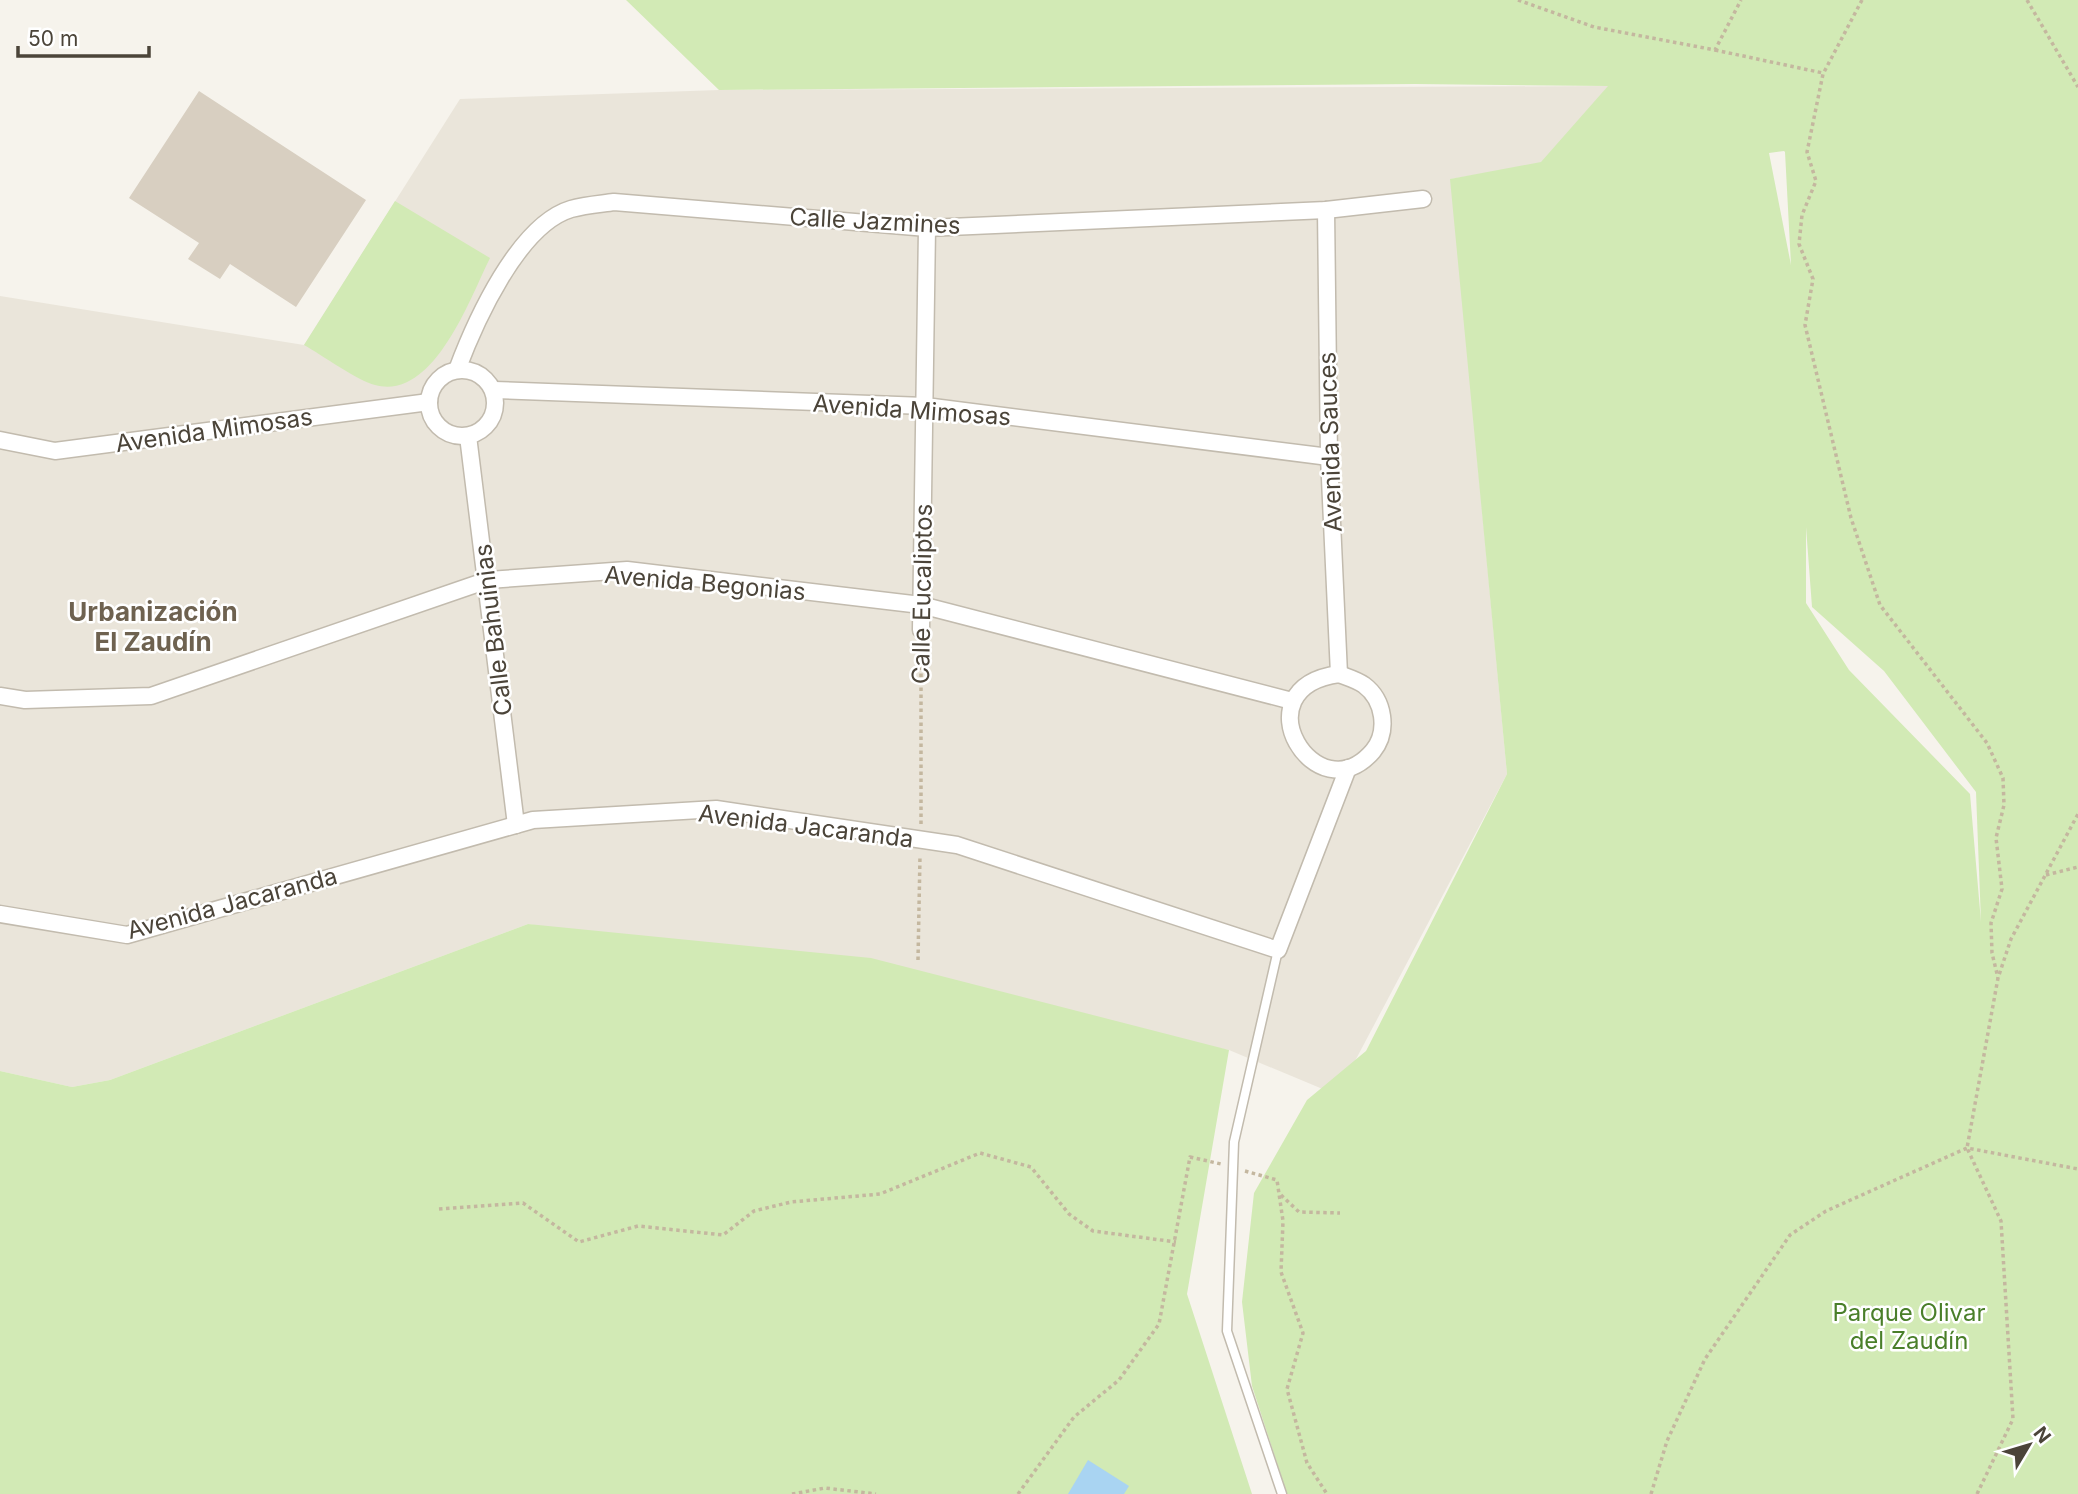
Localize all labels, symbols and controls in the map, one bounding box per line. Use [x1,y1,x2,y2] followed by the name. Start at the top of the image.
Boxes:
[18,14,149,58] scale bar
[28,26,78,51] text: 50 m
[789,202,961,240] street label: Calle Jazmines
[1312,351,1348,533] street label: Avenida Sauces
[812,389,1012,431] street label: Avenida Mimosas
[114,402,314,458] street label: Avenida Mimosas
[906,504,938,684] street label: Calle Eucaliptos
[468,542,518,718] street label: Calle Bahuinias
[603,560,807,606] street label: Avenida Begonias
[68,596,238,657] district label: Urbanización El Zaudín
[697,798,915,854] street label: Avenida Jacaranda
[124,861,340,945] street label: Avenida Jacaranda
[1833,1298,1985,1355] park label: Parque Olivar del Zaudín
[1994,1410,2064,1480] north arrow
[2028,1422,2056,1448] text: N

